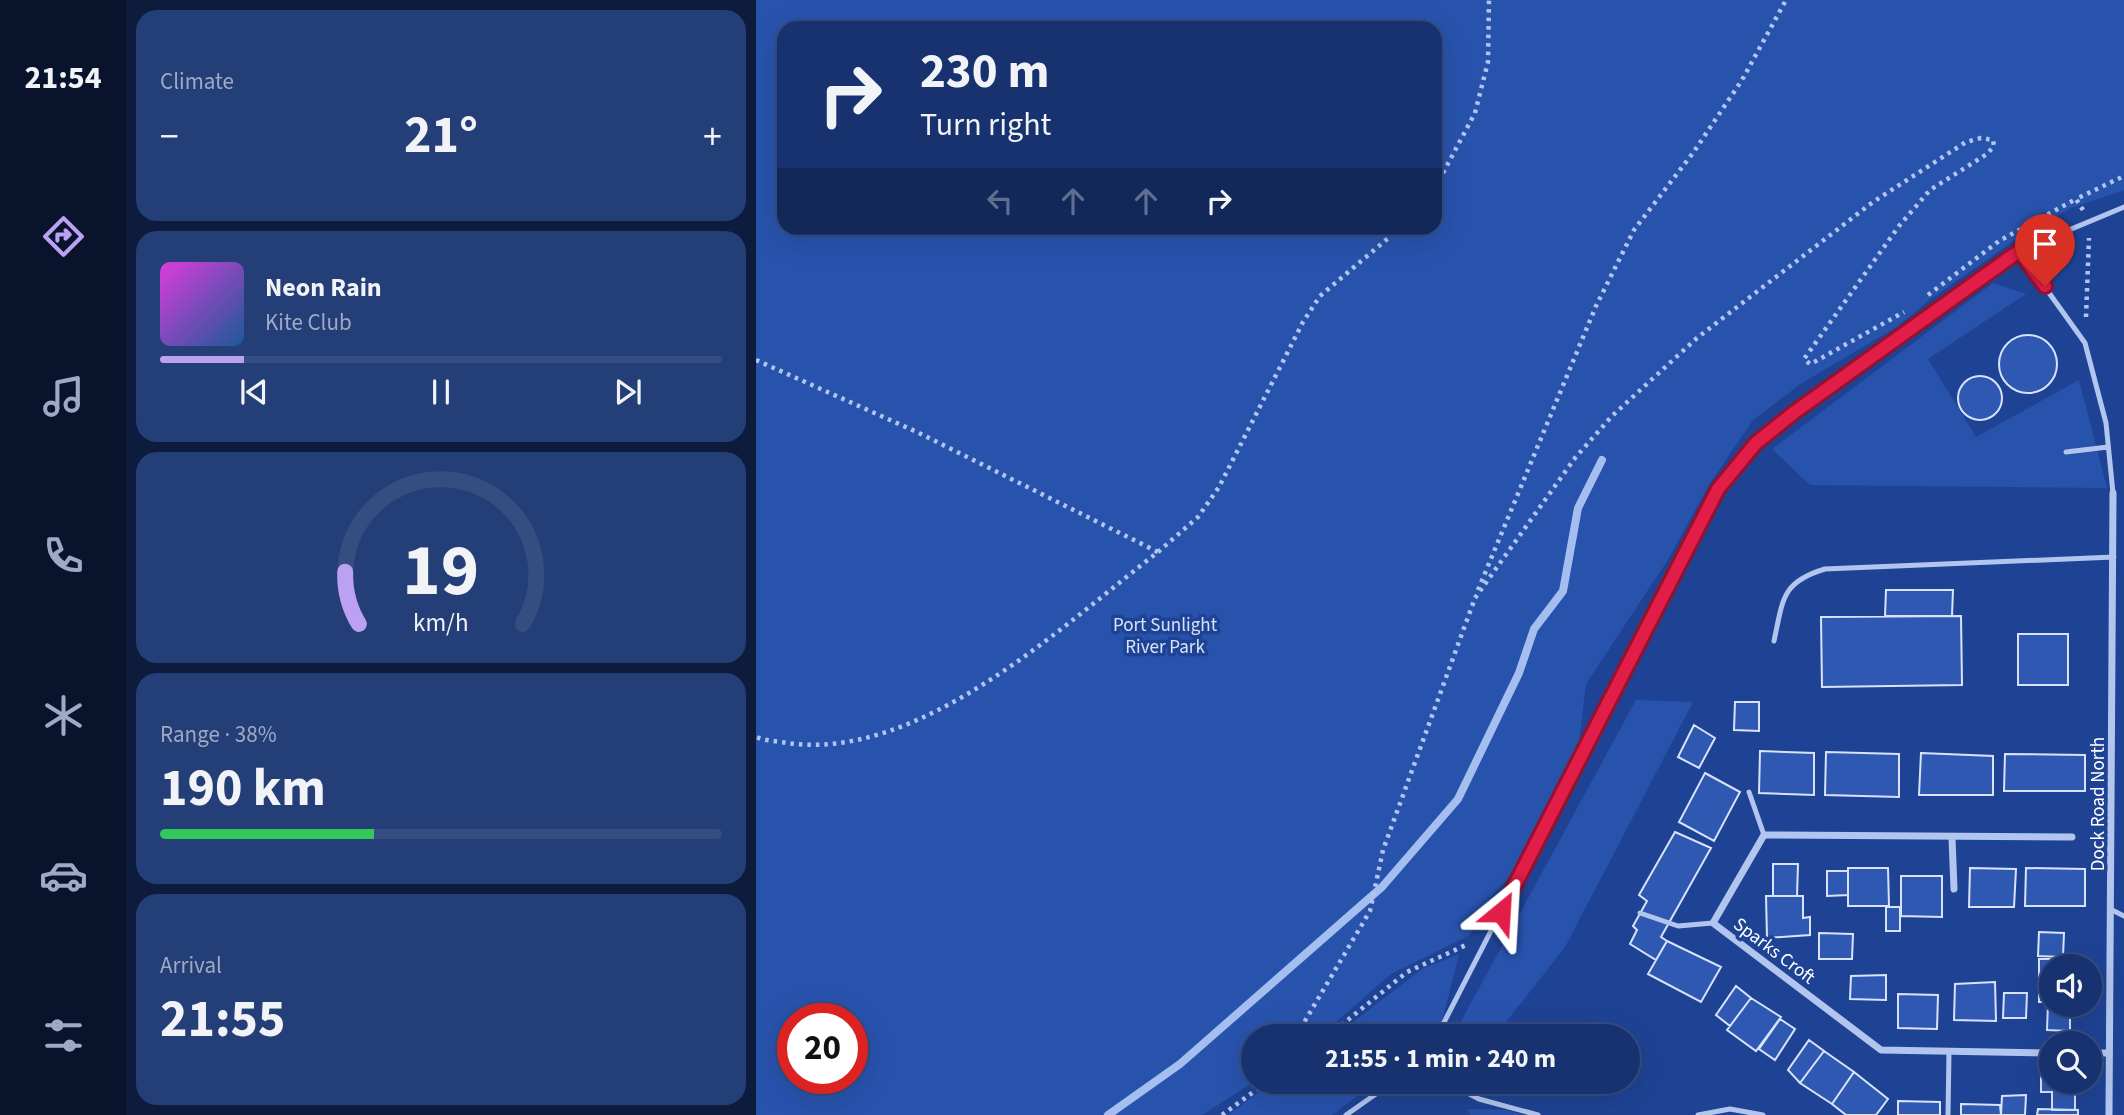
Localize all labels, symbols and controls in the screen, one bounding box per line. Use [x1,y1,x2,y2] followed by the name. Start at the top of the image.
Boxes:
[920,37,1049,107] text: 230 m
[805,49,896,140] icon: right
[24,55,102,101] text: 21:54
[160,65,234,98] text: Climate
[404,99,478,173] text: 21°
[920,102,1051,148] text: Turn right
[160,110,179,164] text: −
[703,110,722,164] text: +
[981,182,1019,220] icon: left
[1054,182,1092,220] icon: ahead
[1127,182,1165,220] icon: ahead
[1200,182,1238,220] icon: right
[39,212,88,261] icon: directions
[2015,214,2075,286] pin
[2026,225,2064,263] icon: arrive
[265,269,382,306] text: Neon Rain
[265,306,352,339] text: Kite Club
[39,372,88,421] icon: music
[235,373,273,411] icon: previous
[422,373,460,411] icon: pause
[609,373,647,411] icon: next
[403,519,479,623] text: 19
[39,531,88,580] icon: phone
[413,604,469,640] text: km/h
[1113,612,1218,661] park label: Port Sunlight River Park
[39,691,88,740] icon: climate
[160,718,277,751] text: Range · 38%
[2085,737,2112,871] street label: Dock Road North
[160,752,326,826] text: 190 km
[39,851,88,900] icon: car
[1464,875,1538,949] position arrow
[1727,911,1821,991] street label: Sparks Croft
[160,949,222,982] text: Arrival
[2039,954,2102,1094] map controls
[2039,954,2102,1017] button: sound
[160,983,285,1057] text: 21:55
[777,1003,868,1094] speed limit sign: 20
[39,1011,88,1060] icon: filters
[2039,1031,2102,1094] button: search
[1325,1040,1556,1077] text: 21:55 · 1 min · 240 m

